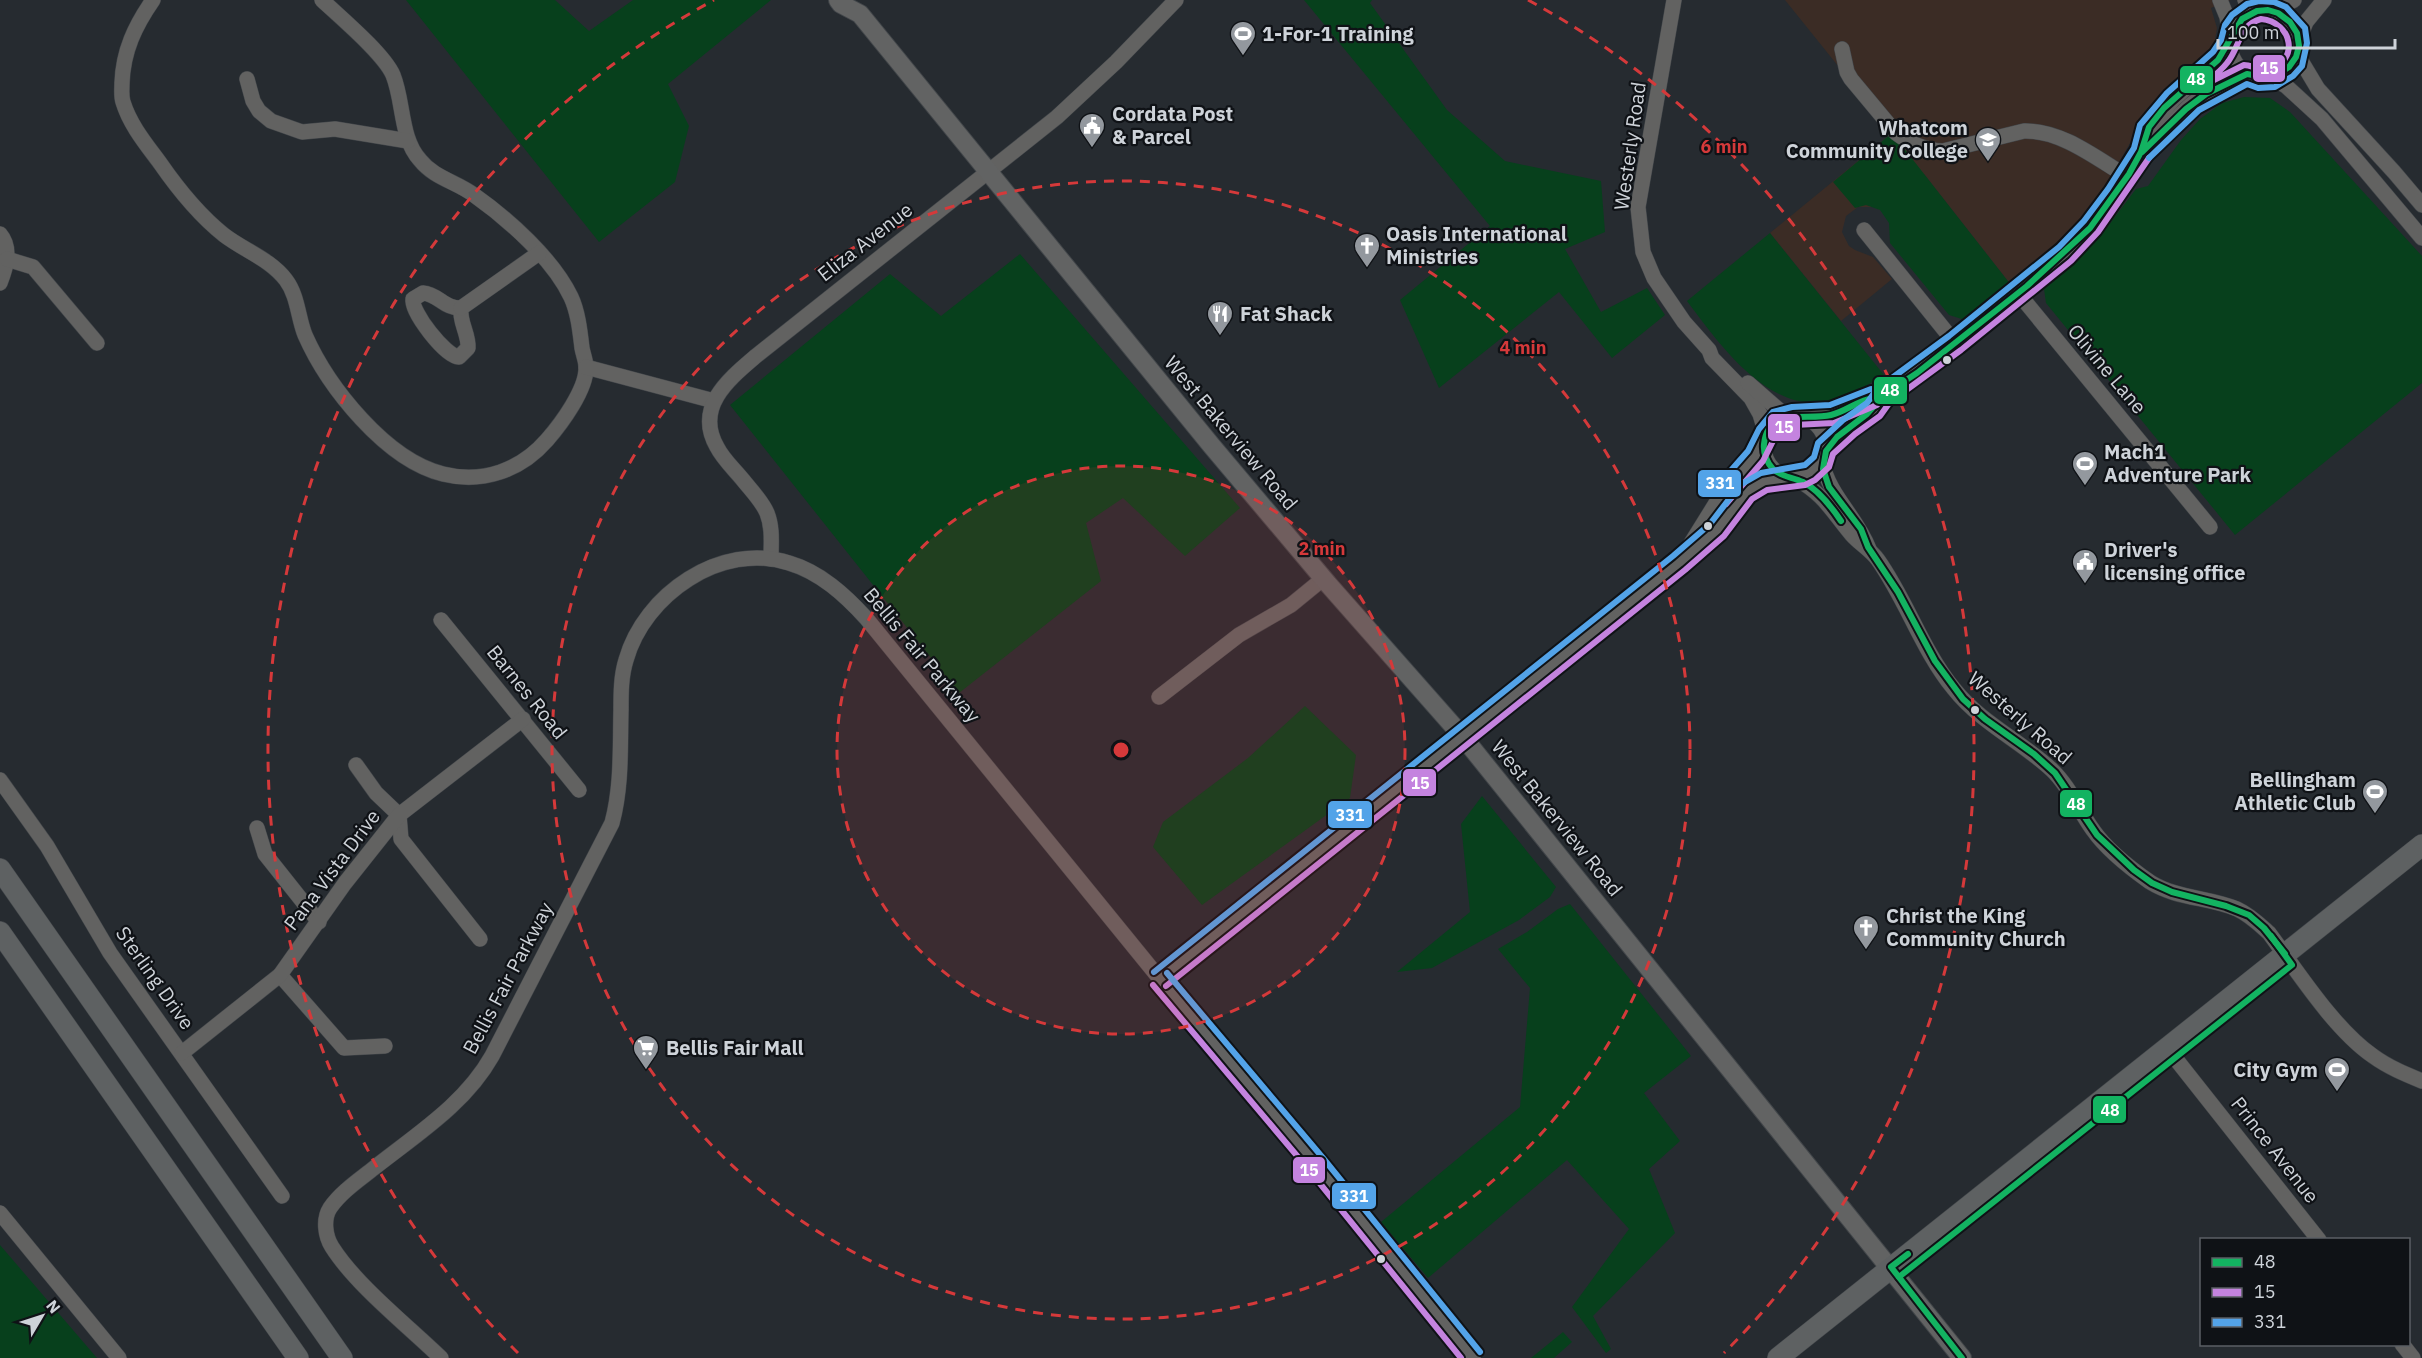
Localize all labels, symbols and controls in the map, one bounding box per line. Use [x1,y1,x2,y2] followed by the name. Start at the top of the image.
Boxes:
[2218,12,2395,50] scale bar
[1228,19,1258,57] sports icon: 1-For-1 Training
[1262,20,1414,47] place label: 1-For-1 Training
[2227,21,2279,44] text: 100 m
[2252,54,2286,83] line badge: 15
[2259,58,2279,78] text: 15
[2179,65,2214,94] line badge: 48
[2186,69,2206,89] text: 48
[1607,80,1652,212] street label: Westerly Road
[1112,100,1233,150] place label: Cordata Post & Parcel
[1077,111,1107,149] public building icon: Cordata Post & Parcel
[1786,114,1968,164] place label: Whatcom Community College
[1973,125,2003,163] school or university icon: Whatcom Community College
[1700,135,1748,158] text: 6 min
[812,196,918,287] street label: Eliza Avenue
[1386,220,1567,270] place label: Oasis International Ministries
[1352,231,1382,269] church icon: Oasis International Ministries
[1205,299,1235,337] restaurant icon: Fat Shack
[1240,300,1333,327] place label: Fat Shack
[2062,318,2153,419] street label: Olivine Lane
[1499,336,1547,359] text: 4 min
[1159,350,1304,516] street label: West Bakerview Road
[1941,354,1953,366] unlabelled marker
[1873,376,1908,405] line badge: 48
[1880,380,1900,400] text: 48
[1767,413,1801,442] line badge: 15
[1774,417,1794,437] text: 15
[2104,438,2251,488] place label: Mach1 Adventure Park
[2070,449,2100,487] sports icon: Mach1 Adventure Park
[1697,469,1742,498] line badge: 331
[1706,473,1735,493] text: 331
[1702,520,1714,532] unlabelled marker
[2104,536,2246,586] place label: Driver's licensing office
[1298,537,1346,560] text: 2 min
[2070,547,2100,585] public building icon: Driver's licensing office
[858,581,987,728] street label: Bellis Fair Parkway
[481,639,574,744] street label: Barnes Road
[1963,665,2078,770] street label: Westerly Road
[1969,704,1981,716] unlabelled marker
[1486,734,1629,902] street label: West Bakerview Road
[1111,740,1131,760] centre of rings
[2234,766,2356,816] place label: Bellingham Athletic Club
[1402,768,1437,797] line badge: 15
[1410,773,1430,793] text: 15
[2360,777,2390,815] sports icon: Bellingham Athletic Club
[2059,789,2093,818] line badge: 48
[2066,794,2086,814] text: 48
[1327,800,1373,829] line badge: 331
[277,804,386,936] street label: Pana Vista Drive
[1336,805,1365,825] text: 331
[456,897,559,1059] street label: Bellis Fair Parkway
[1886,902,2066,952] place label: Christ the King Community Church
[1851,913,1881,951] church icon: Christ the King Community Church
[110,921,201,1035] street label: Sterling Drive
[631,1033,661,1071] supermarket icon: Bellis Fair Mall
[666,1034,804,1061] place label: Bellis Fair Mall
[2322,1055,2352,1093] sports icon: City Gym
[2233,1056,2318,1083] place label: City Gym
[2225,1091,2325,1208] street label: Prince Avenue
[2092,1095,2127,1124] line badge: 48
[2100,1100,2120,1120] text: 48
[1292,1156,1326,1184] line badge: 15
[1299,1160,1319,1180] text: 15
[1331,1182,1377,1210] line badge: 331
[1340,1186,1369,1206] text: 331
[2200,1238,2410,1346] legend
[2254,1250,2276,1273] text: 48
[1375,1253,1387,1265] unlabelled marker
[2254,1280,2276,1303] text: 15
[12,1286,72,1346] north arrow
[42,1296,65,1317] text: N
[2254,1310,2286,1333] text: 331

